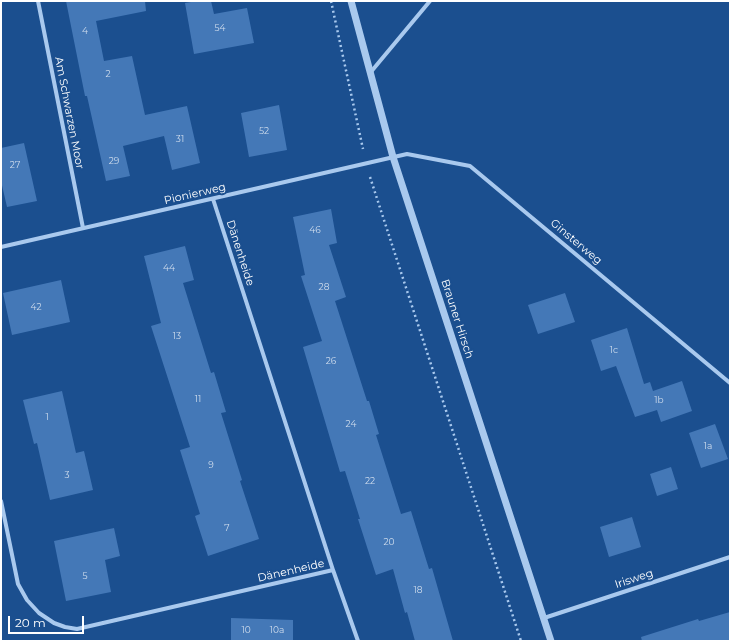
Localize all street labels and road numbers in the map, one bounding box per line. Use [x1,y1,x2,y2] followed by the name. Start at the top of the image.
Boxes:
[52,56,86,170] street label: Am Schwarzen Moor
[163,180,227,208] street label: Pionierweg
[547,217,605,267] street label: Ginsterweg
[223,219,257,287] street label: Dänenheide
[438,278,476,360] street label: Brauner Hirsch
[256,557,326,585] street label: Dänenheide
[613,567,655,591] street label: Irisweg

